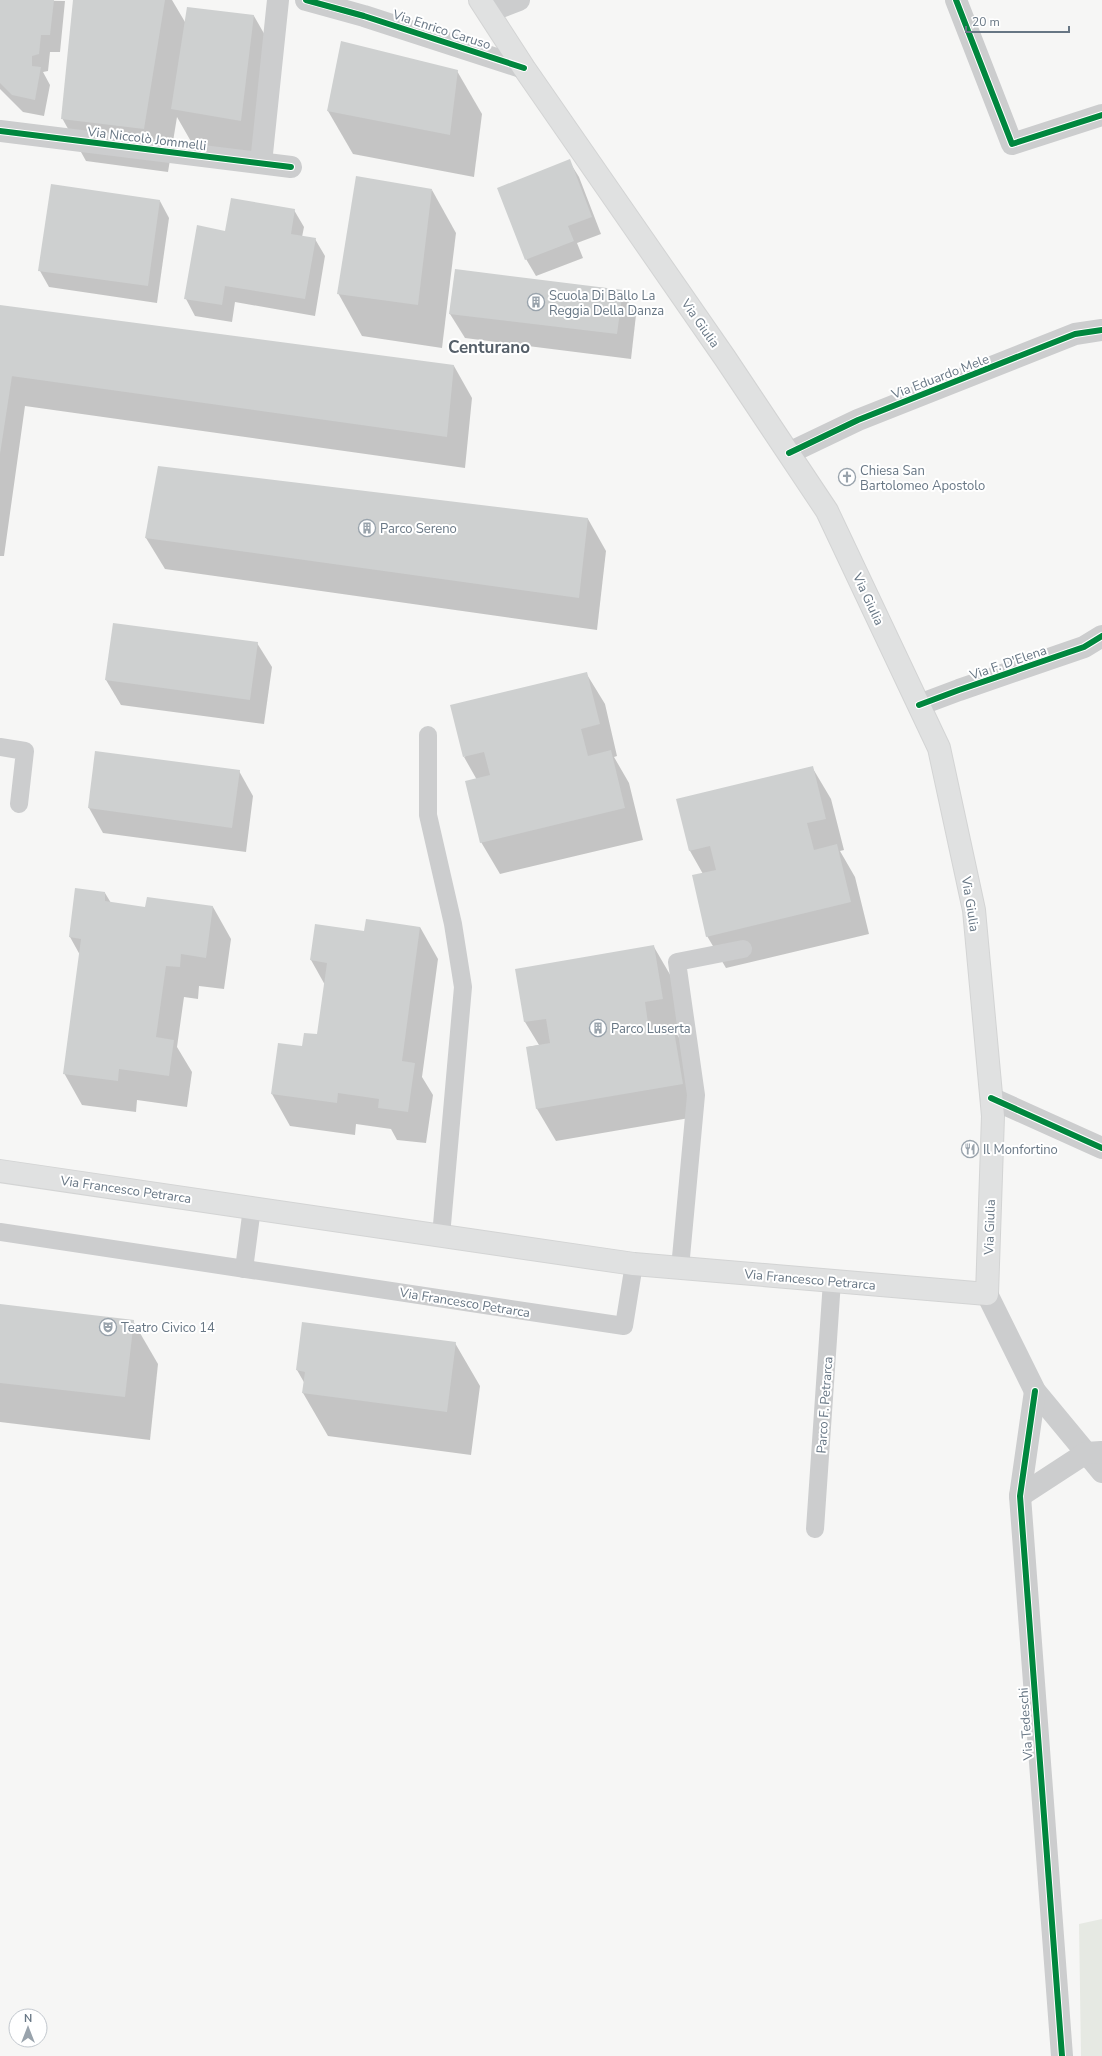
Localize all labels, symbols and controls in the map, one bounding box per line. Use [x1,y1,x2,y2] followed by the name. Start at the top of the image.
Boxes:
[389,5,493,54] street label: Via Enrico Caruso
[966,8,1069,34] scale bar
[972,14,1000,30] text: 20 m
[85,123,207,155] street label: Via Niccolò Jommelli
[549,287,664,320] place label: Scuola Di Ballo La Reggia Della Danza
[526,292,546,312] building icon: Scuola Di Ballo La Reggia Della Danza
[676,295,724,352] street label: Via Giulia
[448,336,530,359] district label: Centurano
[888,350,992,404] street label: Via Eduardo Mele
[860,462,985,495] place label: Chiesa San Bartolomeo Apostolo
[837,467,857,487] church icon: Chiesa San Bartolomeo Apostolo
[357,518,377,538] building icon: Parco Sereno
[380,520,457,538] place label: Parco Sereno
[848,569,888,628] street label: Via Giulia
[966,641,1049,685] street label: Via F. D'Elena
[957,874,983,933] street label: Via Giulia
[588,1018,608,1038] building icon: Parco Luserta
[611,1020,691,1038] place label: Parco Luserta
[960,1139,980,1159] restaurant icon: Il Monfortino
[983,1141,1058,1159] place label: Il Monfortino
[58,1172,192,1208] street label: Via Francesco Petrarca
[980,1199,1000,1256] street label: Via Giulia
[742,1265,876,1295] street label: Via Francesco Petrarca
[397,1284,531,1322] street label: Via Francesco Petrarca
[98,1317,118,1337] theatre icon: Teatro Civico 14
[121,1319,215,1337] place label: Teatro Civico 14
[813,1356,837,1454] street label: Parco F. Petrarca
[1014,1687,1038,1762] street label: Via Tedeschi
[8,2008,48,2048] north arrow
[24,2011,32,2026] text: N

